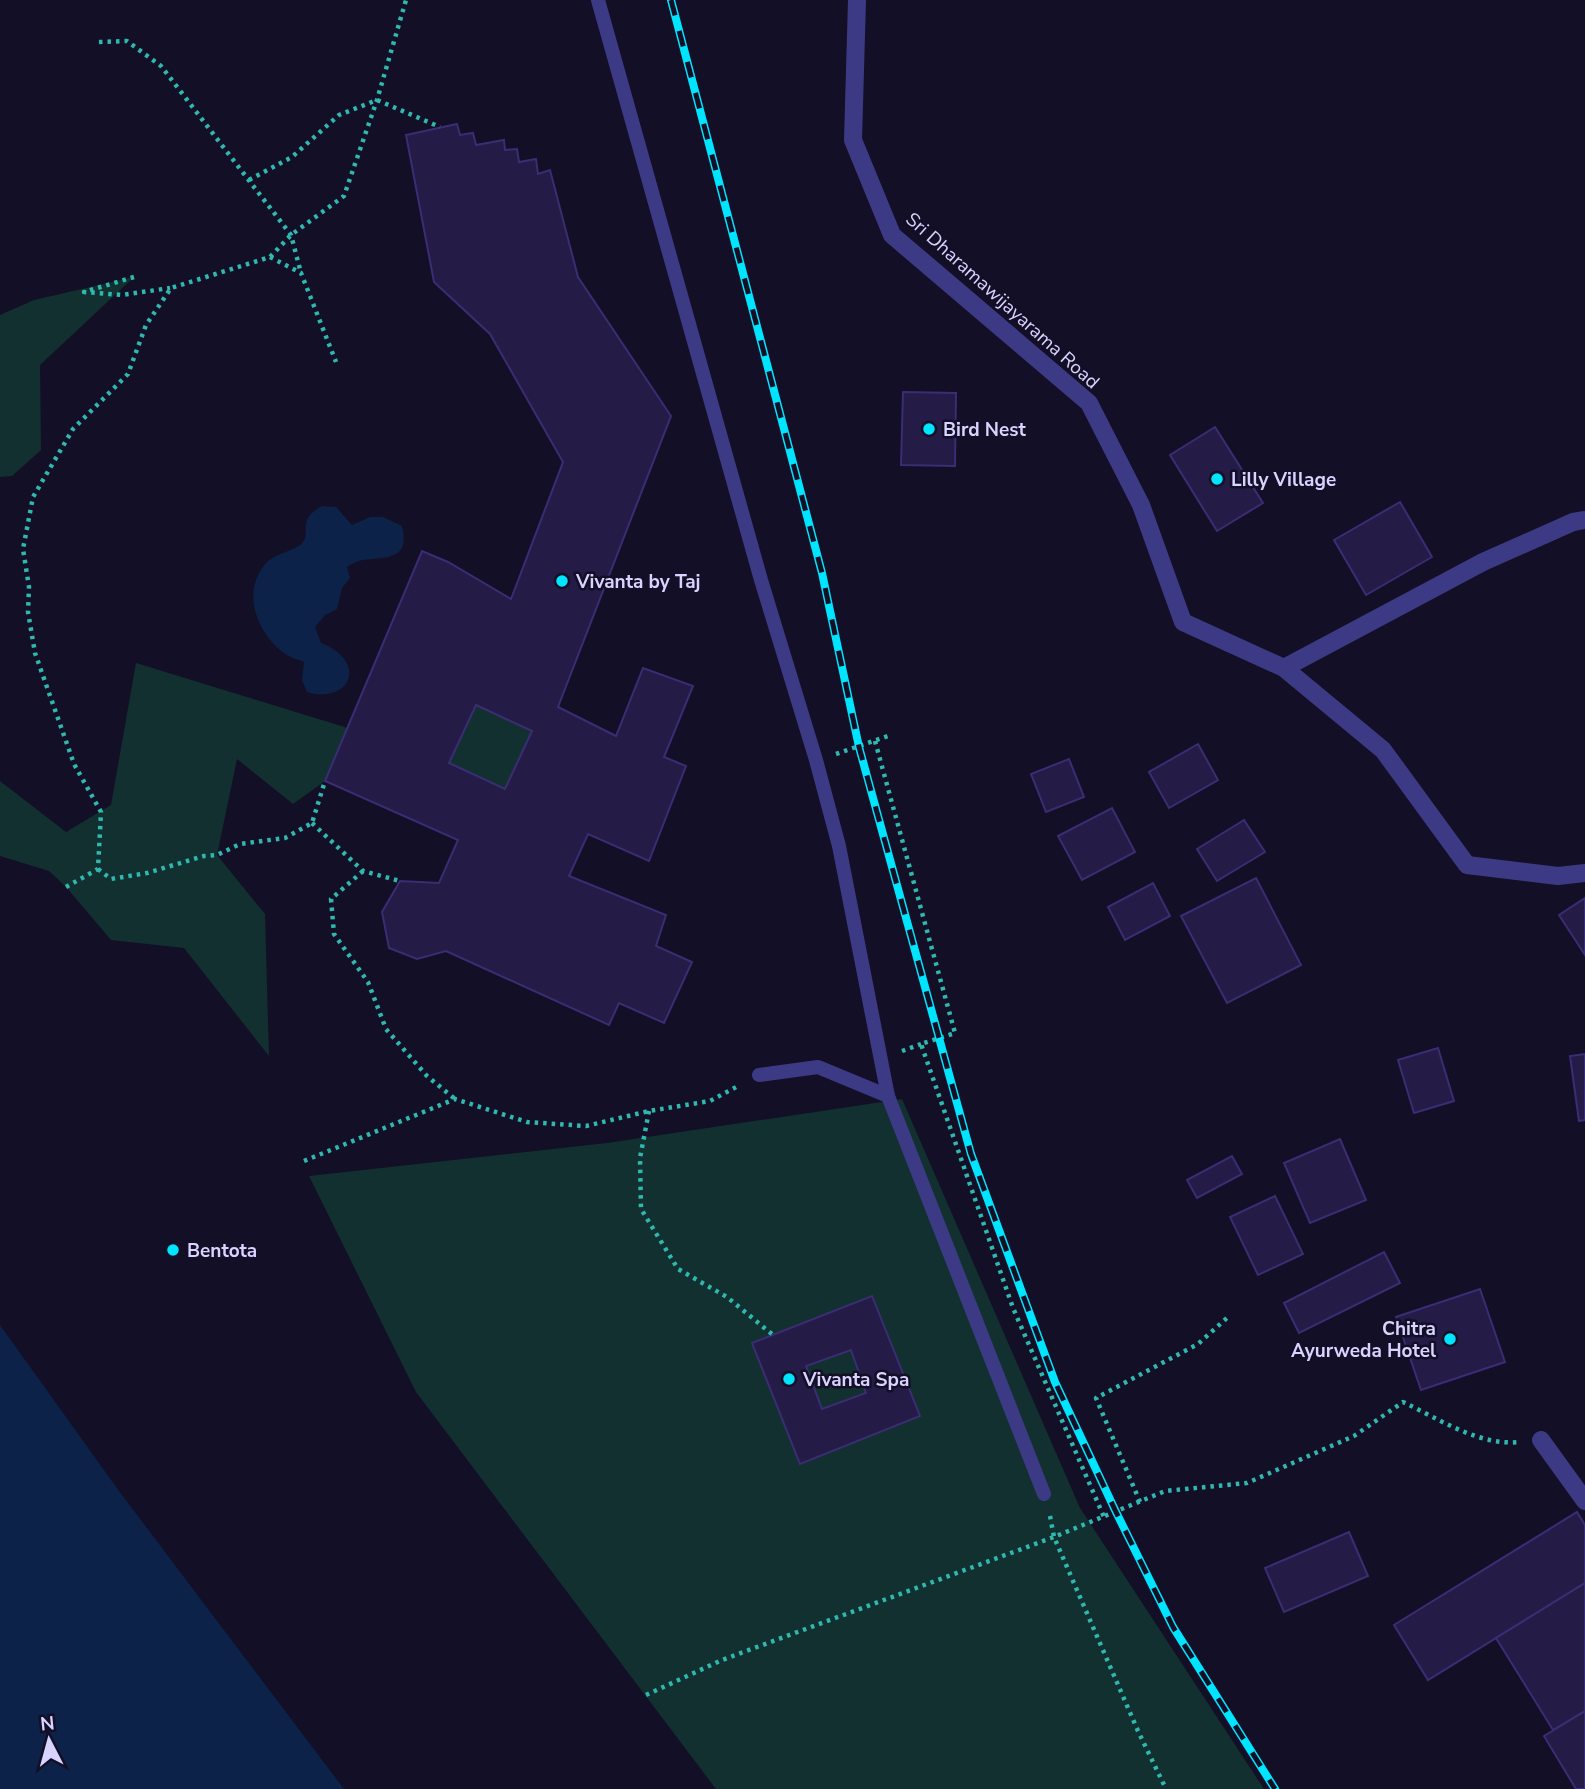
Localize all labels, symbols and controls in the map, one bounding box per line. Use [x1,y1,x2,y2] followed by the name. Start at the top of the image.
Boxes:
[900,207,1105,395] street label: Sri Dharamawijayarama Road
[943,417,1026,443] place label: Bird Nest
[921,421,937,437] marker: Bird Nest
[1231,467,1336,493] place label: Lilly Village
[1209,471,1225,487] marker: Lilly Village
[575,569,701,595] place label: Vivanta by Taj
[554,573,570,589] marker: Vivanta by Taj
[187,1238,257,1264] place label: Bentota
[165,1242,181,1258] marker: Bentota
[1291,1316,1436,1364] place label: Chitra Ayurweda Hotel
[1442,1331,1458,1347] marker: Chitra Ayurweda Hotel
[802,1367,909,1393] place label: Vivanta Spa
[781,1371,797,1387] marker: Vivanta Spa
[14,1705,84,1775] north arrow
[39,1710,56,1738] text: N

